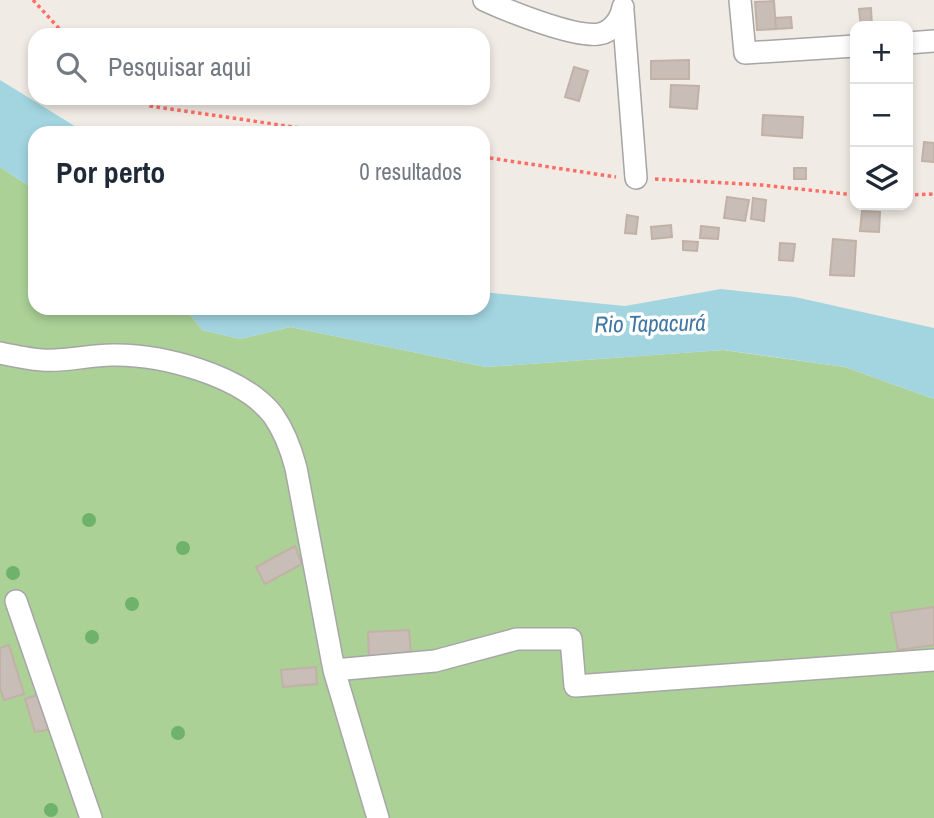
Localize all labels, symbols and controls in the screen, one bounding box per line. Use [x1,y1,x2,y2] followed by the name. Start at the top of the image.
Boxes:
[850,21,913,210] map controls
[850,21,913,84] button: +
[28,28,490,105] search box
[52,48,90,86] icon: search
[108,49,251,84] text: Pesquisar aqui
[850,84,913,147] button: −
[850,147,913,210] button: layers
[56,152,165,192] text: Por perto
[359,156,462,187] text: 0 resultados
[594,307,706,339] water label: Rio Tapacurá

